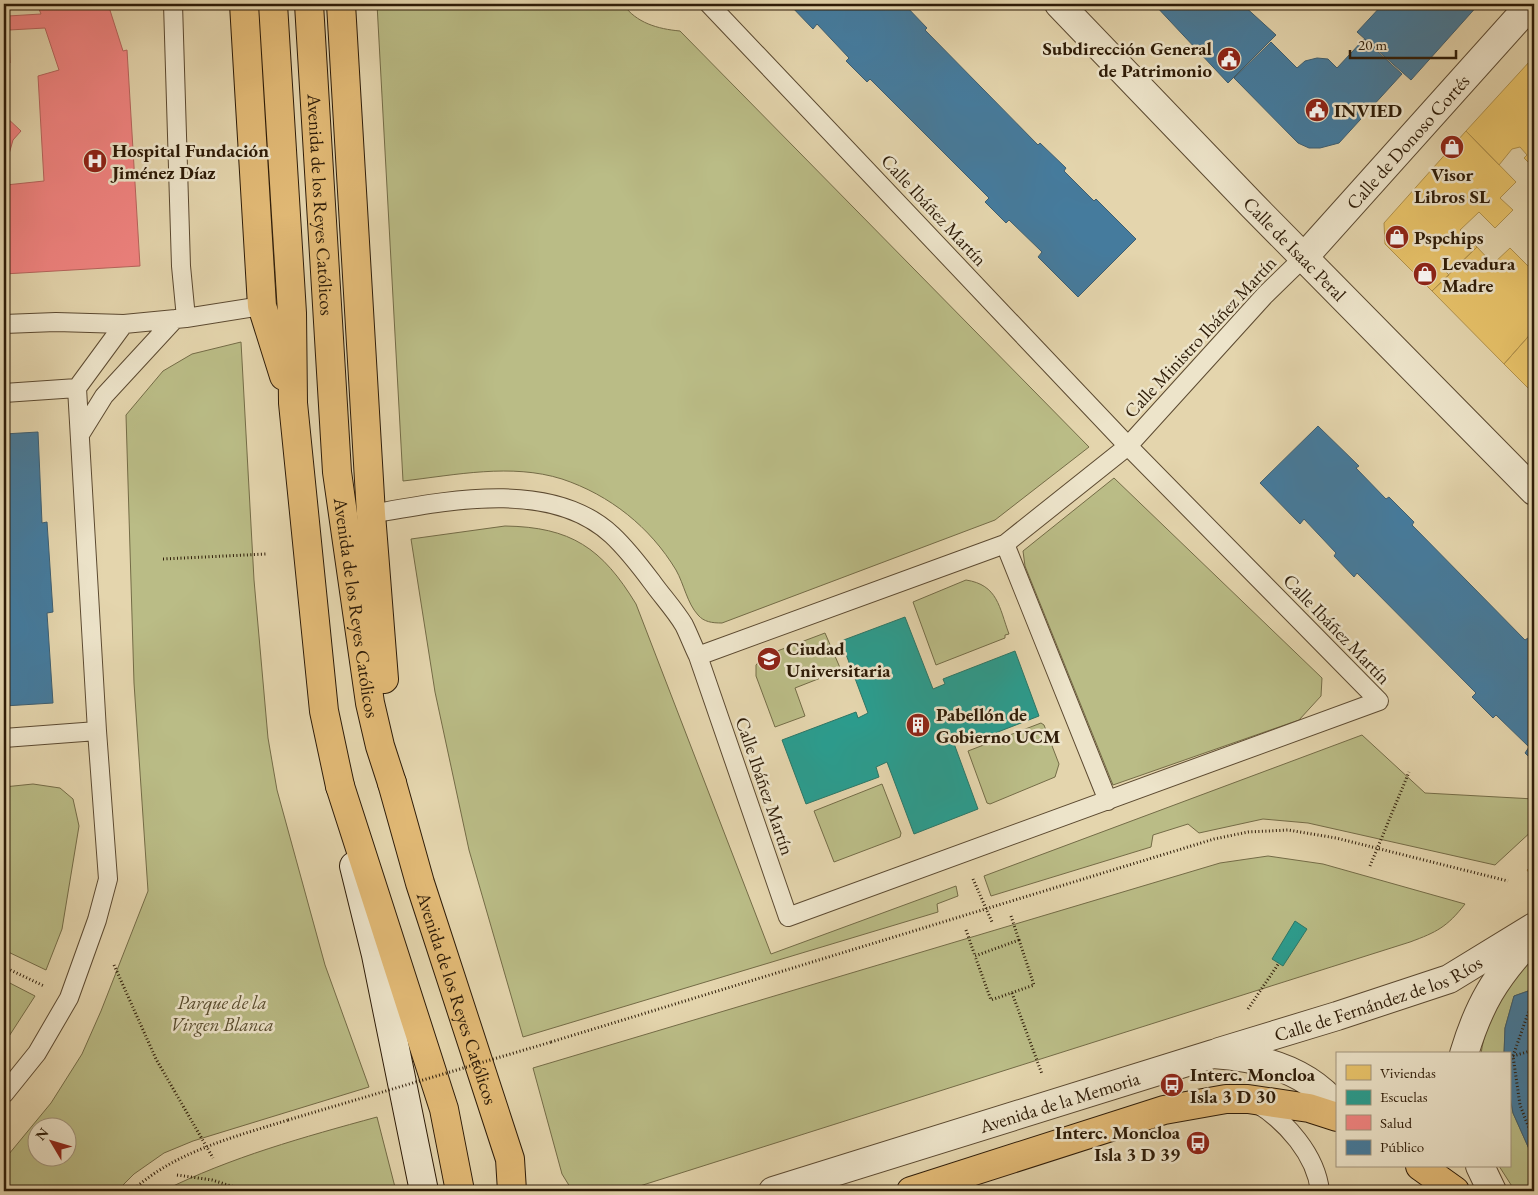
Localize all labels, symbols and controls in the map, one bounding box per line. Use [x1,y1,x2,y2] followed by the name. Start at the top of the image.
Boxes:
[1350,28,1457,60] scale bar
[1358,35,1387,54] text: 20 m
[1042,36,1213,83] place label: Subdirección General de Patrimonio
[1216,46,1242,72] public building icon: Subdirección General de Patrimonio
[1340,69,1475,215] street label: Calle de Donoso Cortés
[302,92,340,316] street label: Avenida de los Reyes Católicos
[1304,97,1330,123] public building icon: INVIED
[1334,98,1403,123] place label: INVIED
[1439,134,1465,160] shop icon: Visor Libros SL
[110,138,269,185] place label: Hospital Fundación Jiménez Díaz
[82,148,108,174] hospital icon: Hospital Fundación Jiménez Díaz
[876,149,992,271] street label: Calle Ibáñez Martín
[1414,162,1491,209] place label: Visor Libros SL
[1238,191,1352,307] street label: Calle de Isaac Peral
[1384,224,1410,250] shop icon: Pspchips
[1414,225,1484,250] place label: Pspchips
[1118,251,1282,423] street label: Calle Ministro Ibáñez Martín
[1442,251,1516,298] place label: Levadura Madre
[1412,261,1438,287] shop icon: Levadura Madre
[328,495,386,720] street label: Avenida de los Reyes Católicos
[1278,568,1396,690] street label: Calle Ibáñez Martín
[786,636,891,683] place label: Ciudad Universitaria
[756,646,782,672] school or university icon: Ciudad Universitaria
[936,702,1060,749] place label: Pabellón de Gobierno UCM
[905,712,931,738] building icon: Pabellón de Gobierno UCM
[730,714,800,858] street label: Calle Ibáñez Martín
[411,888,504,1108] street label: Avenida de los Reyes Católicos
[1271,949,1487,1047] street label: Calle de Fernández de los Ríos
[170,990,274,1037] park label: Parque de la Virgen Blanca
[1336,1052,1510,1168] legend
[1190,1062,1316,1109] place label: Interc. Moncloa Isla 3 D 30
[1380,1063,1436,1082] text: Viviendas
[975,1065,1143,1139] street label: Avenida de la Memoria
[1159,1072,1185,1098] bus stop icon: Interc. Moncloa Isla 3 D 30
[1380,1087,1428,1106] text: Escuelas
[1380,1113,1412,1132] text: Salud
[28,1118,78,1168] north arrow
[1055,1120,1181,1167] place label: Interc. Moncloa Isla 3 D 39
[31,1123,53,1144] text: N
[1185,1130,1211,1156] bus stop icon: Interc. Moncloa Isla 3 D 39
[1380,1137,1424,1156] text: Público

